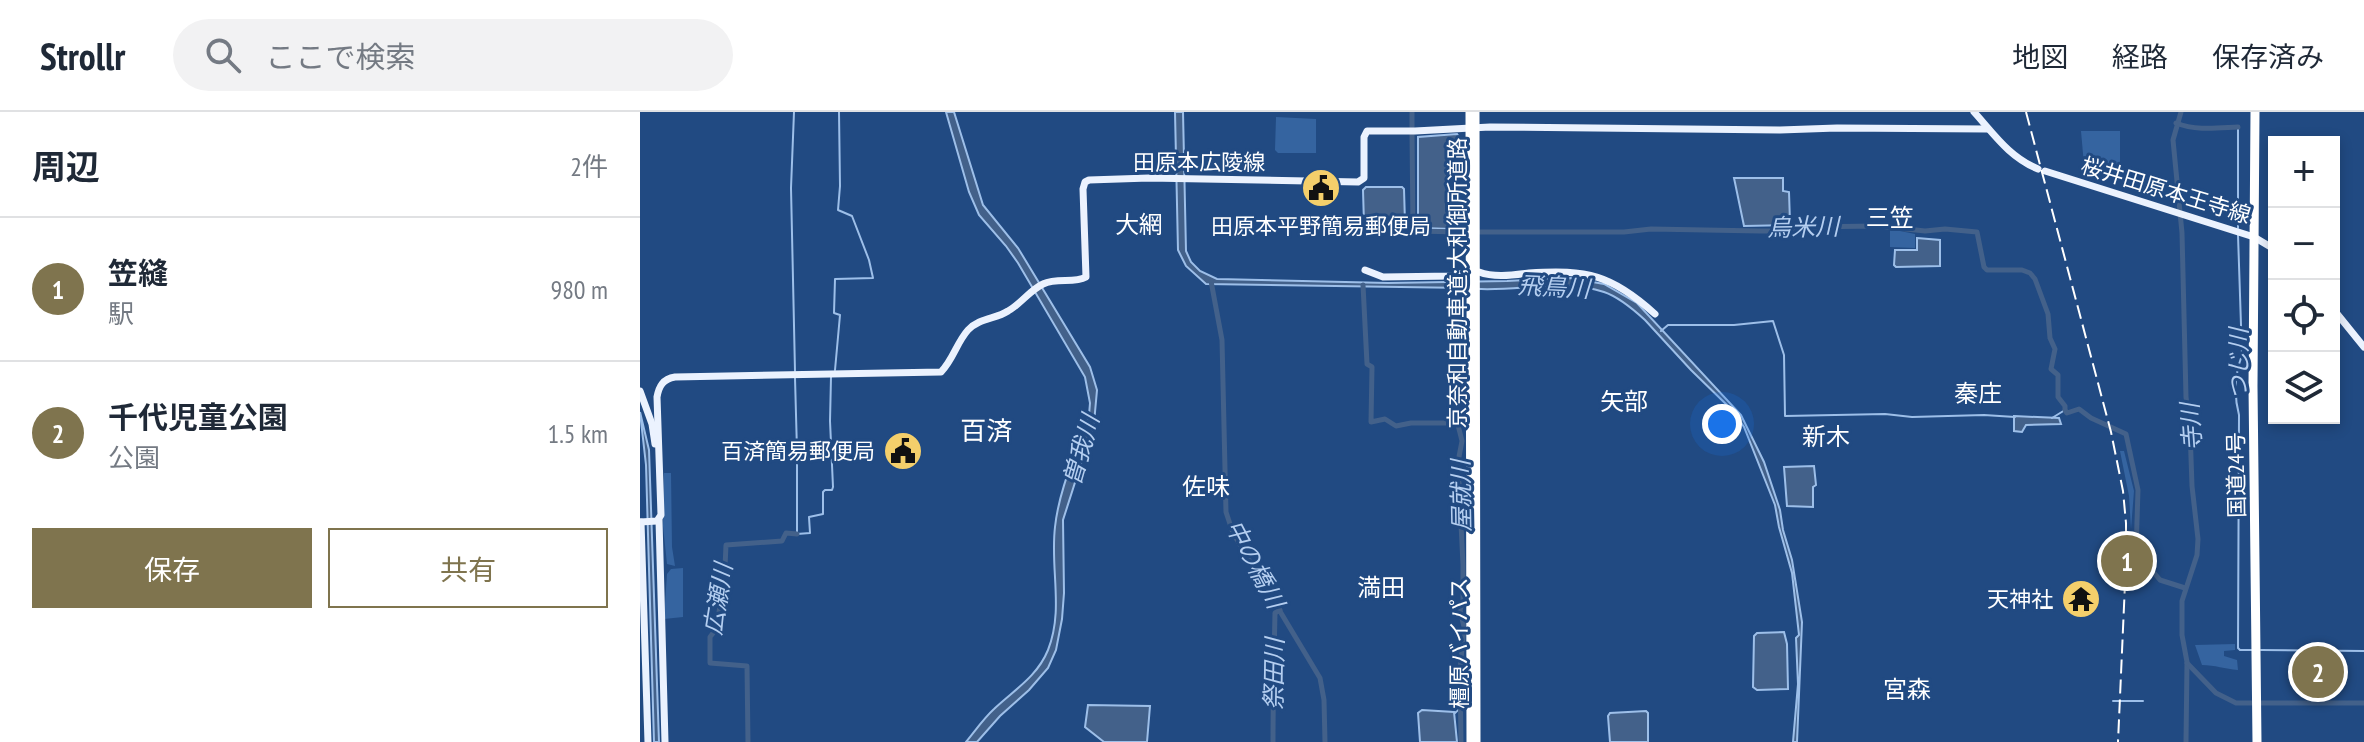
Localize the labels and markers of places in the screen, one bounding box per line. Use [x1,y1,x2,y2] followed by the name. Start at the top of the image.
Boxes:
[1300,167,1342,209] public building icon: 田原本平野簡易郵便局
[1211,212,1431,240] place label: 田原本平野簡易郵便局
[882,430,924,472] public building icon: 百済簡易郵便局
[721,437,875,465] place label: 百済簡易郵便局
[2101,531,2153,591] pin: 1
[2060,578,2102,620] temple icon: 天神社
[1987,585,2053,613] place label: 天神社
[2292,642,2344,702] pin: 2

